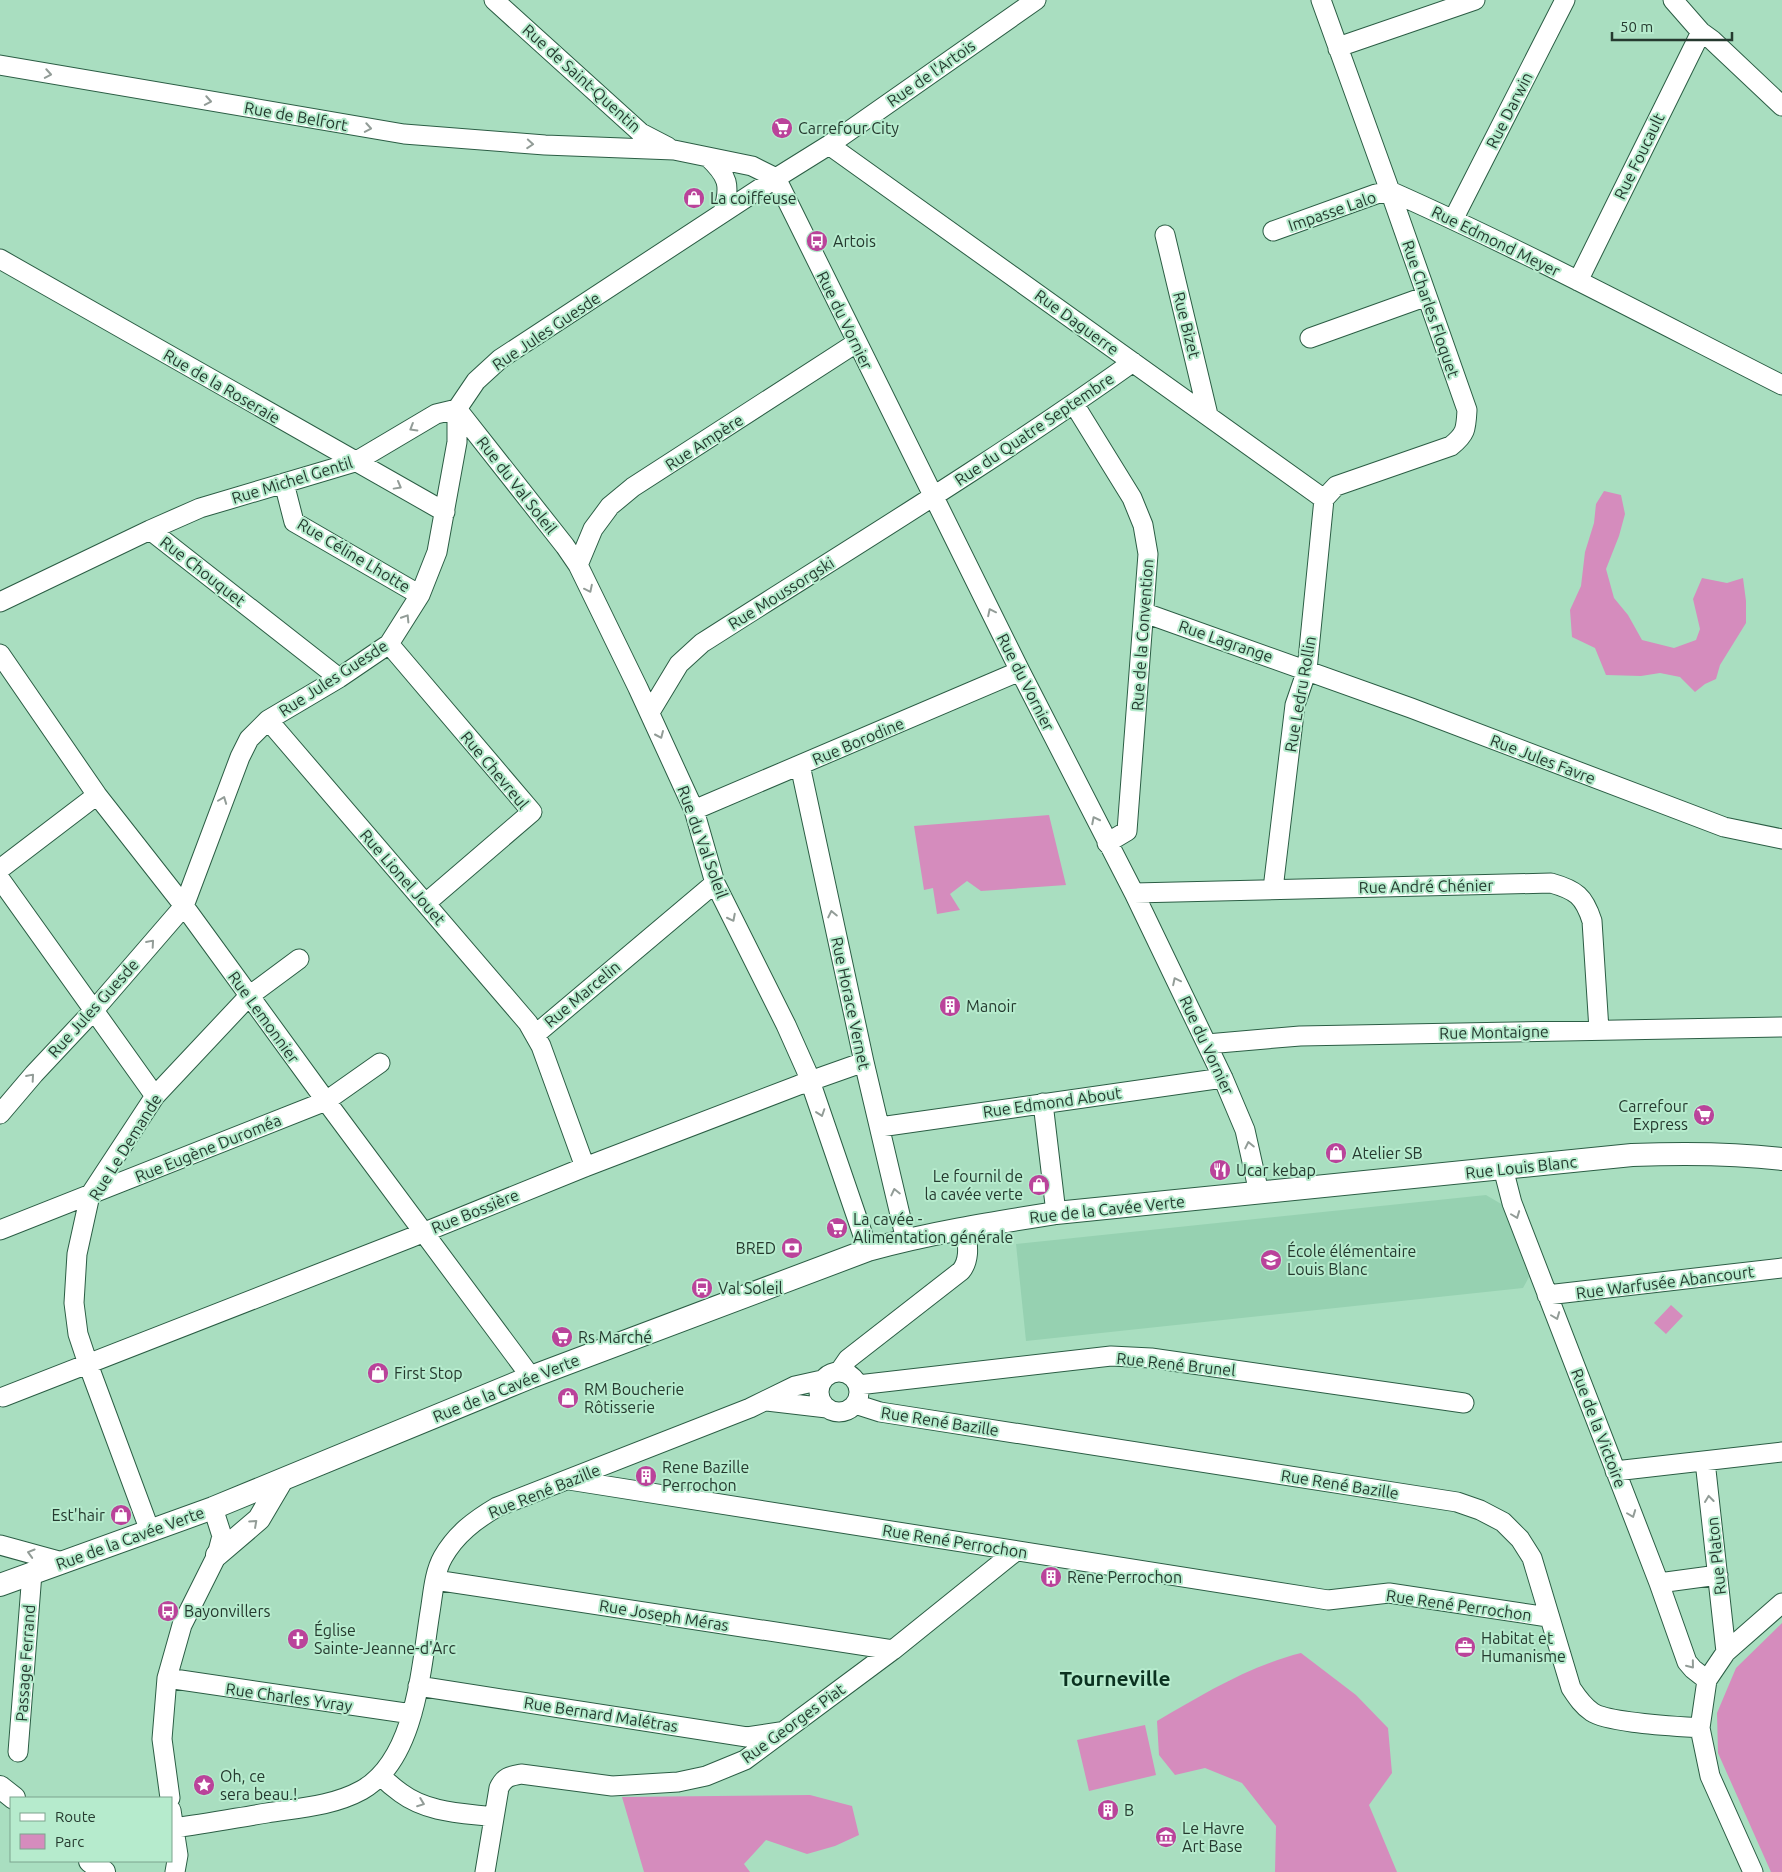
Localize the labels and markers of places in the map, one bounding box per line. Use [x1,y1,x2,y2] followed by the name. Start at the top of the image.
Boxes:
[770,116,794,140] supermarket icon: Carrefour City
[798,119,899,137] place label: Carrefour City
[682,186,706,210] shop icon: La coiffeuse
[710,189,797,207] place label: La coiffeuse
[805,229,829,253] bus stop icon: Artois
[833,232,876,250] place label: Artois
[938,994,962,1018] building icon: Manoir
[966,997,1017,1015] place label: Manoir
[1618,1097,1688,1133] place label: Carrefour Express
[1692,1103,1716,1127] supermarket icon: Carrefour Express
[1324,1141,1348,1165] shop icon: Atelier SB
[1352,1144,1423,1162] place label: Atelier SB
[1208,1158,1232,1182] restaurant icon: Ucar kebap
[1236,1161,1316,1179] place label: Ucar kebap
[924,1167,1023,1203] place label: Le fournil de la cavée verte
[1027,1173,1051,1197] shop icon: Le fournil de la cavée verte
[853,1210,1013,1246] place label: La cavée - Alimentation générale
[825,1216,849,1240] supermarket icon: La cavée - Alimentation générale
[780,1236,804,1260] bank icon: BRED
[736,1239,776,1257] place label: BRED
[1287,1240,1416,1278] place label: École élémentaire Louis Blanc
[1259,1248,1283,1272] school or university icon: École élémentaire Louis Blanc
[690,1276,714,1300] bus stop icon: Val Soleil
[718,1279,783,1297] place label: Val Soleil
[550,1325,574,1349] supermarket icon: Rs Marché
[578,1328,652,1346] place label: Rs Marché
[366,1361,390,1385] shop icon: First Stop
[394,1364,463,1382] place label: First Stop
[584,1380,684,1416] place label: RM Boucherie Rôtisserie
[556,1386,580,1410] shop icon: RM Boucherie Rôtisserie
[662,1458,749,1494] place label: Rene Bazille Perrochon
[634,1464,658,1488] building icon: Rene Bazille Perrochon
[109,1503,133,1527] shop icon: Est'hair
[52,1506,105,1524] place label: Est'hair
[1039,1565,1063,1589] building icon: Rene Perrochon
[1067,1568,1182,1586] place label: Rene Perrochon
[156,1599,180,1623] bus stop icon: Bayonvillers
[184,1602,270,1620] place label: Bayonvillers
[314,1619,456,1657] place label: Église Sainte-Jeanne-d'Arc
[286,1627,310,1651] church icon: Église Sainte-Jeanne-d'Arc
[1481,1629,1566,1665] place label: Habitat et Humanisme
[1453,1635,1477,1659] office icon: Habitat et Humanisme
[220,1767,297,1803] place label: Oh, ce sera beau !
[192,1773,216,1797] place icon: Oh, ce sera beau !
[1096,1798,1120,1822] building icon: B
[1124,1801,1134,1819] place label: B
[1182,1819,1245,1855] place label: Le Havre Art Base
[1154,1825,1178,1849] museum icon: Le Havre Art Base

